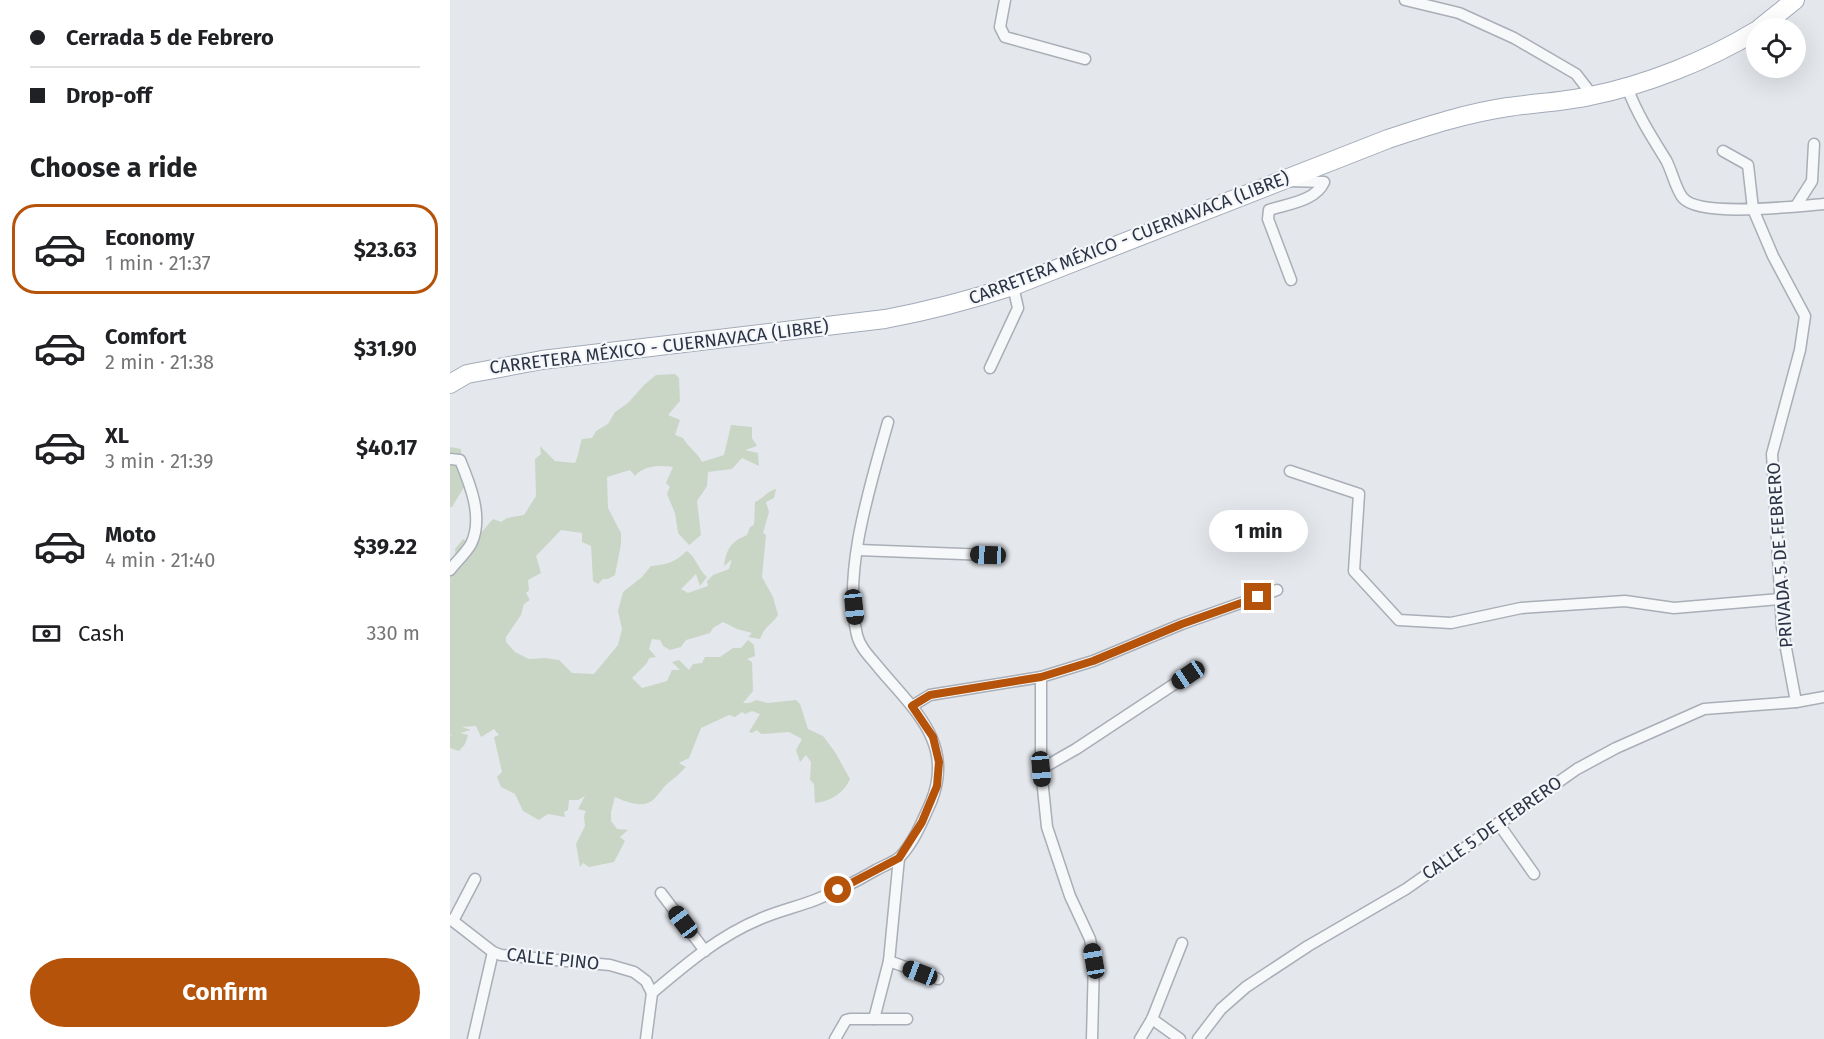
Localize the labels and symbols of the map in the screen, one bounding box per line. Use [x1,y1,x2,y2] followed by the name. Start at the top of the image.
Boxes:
[965,166,1293,309] street label: CARRETERA MÉXICO - CUERNAVACA (LIBRE)
[488,314,830,379] street label: CARRETERA MÉXICO - CUERNAVACA (LIBRE)
[1763,461,1797,649] street label: PRIVADA 5 DE FEBRERO
[1208,510,1308,552] callout: 1 min
[970,545,1006,565] car
[1244,583,1271,610] route end
[843,588,865,626] car
[1168,657,1208,693] car
[1030,750,1052,788] car
[1418,771,1566,885] street label: CALLE 5 DE FEBRERO
[824,876,851,903] route start
[665,902,701,942] car
[1082,942,1106,980] car
[505,943,601,975] street label: CALLE PINO
[900,958,940,988] car

